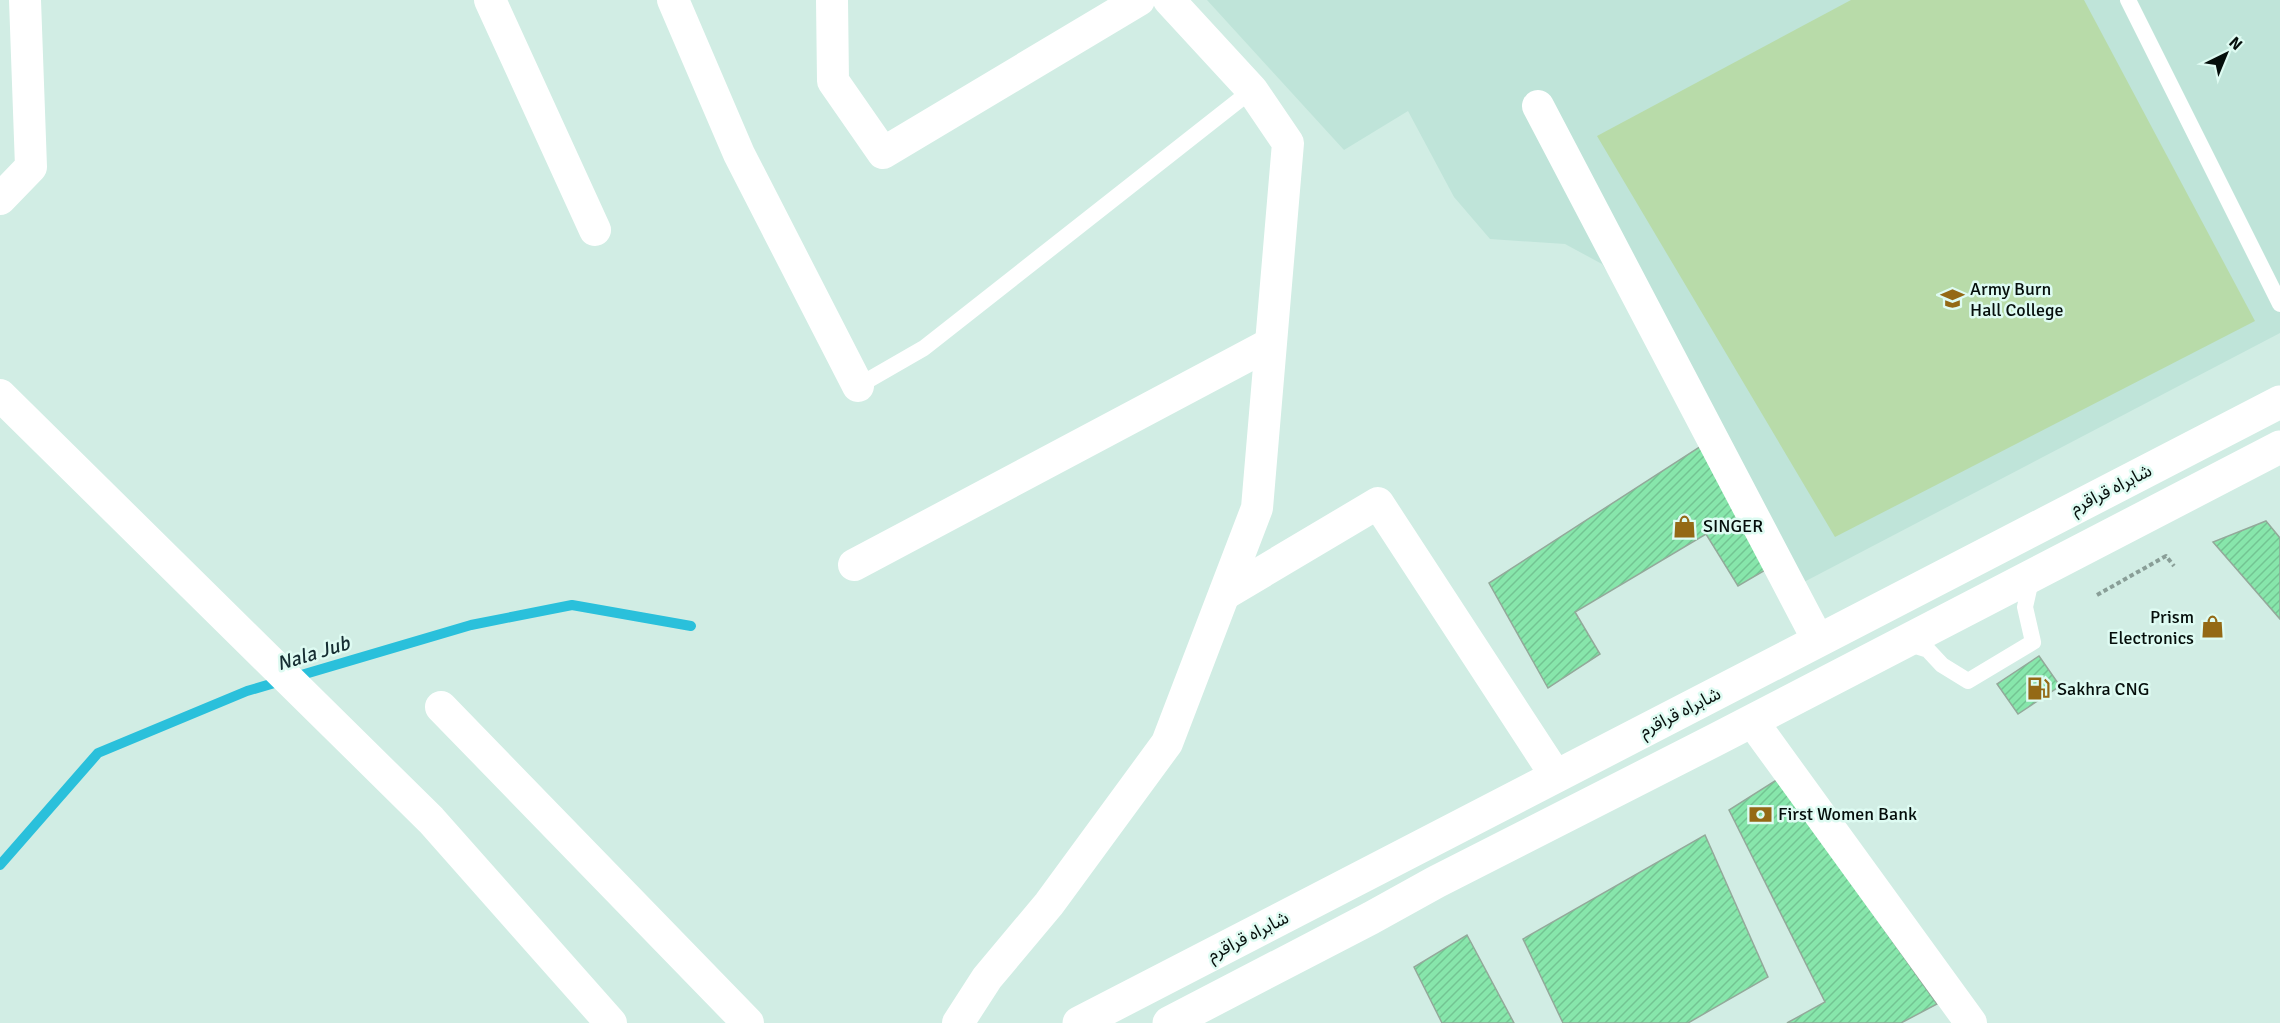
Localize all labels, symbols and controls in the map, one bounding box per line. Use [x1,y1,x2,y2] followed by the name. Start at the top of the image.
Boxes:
[2196,24,2256,84] north arrow
[2225,33,2246,55] text: N
[1970,278,2063,321] place label: Army Burn Hall College
[1939,286,1965,312] school or university icon: Army Burn Hall College
[2067,459,2157,522] street label: شاہراہ قراقرم
[1672,513,1698,539] shop icon: SINGER
[1703,515,1763,537] place label: SINGER
[2108,606,2194,649] place label: Prism Electronics
[2199,614,2225,640] shop icon: Prism Electronics
[274,630,354,676] water label: Nala Jub
[2026,676,2052,702] fuel station icon: Sakhra CNG
[2057,678,2149,700] place label: Sakhra CNG
[1636,682,1726,745] street label: شاہراہ قراقرم
[1747,801,1773,827] bank icon: First Women Bank
[1778,803,1917,825] place label: First Women Bank
[1204,906,1294,969] street label: شاہراہ قراقرم

